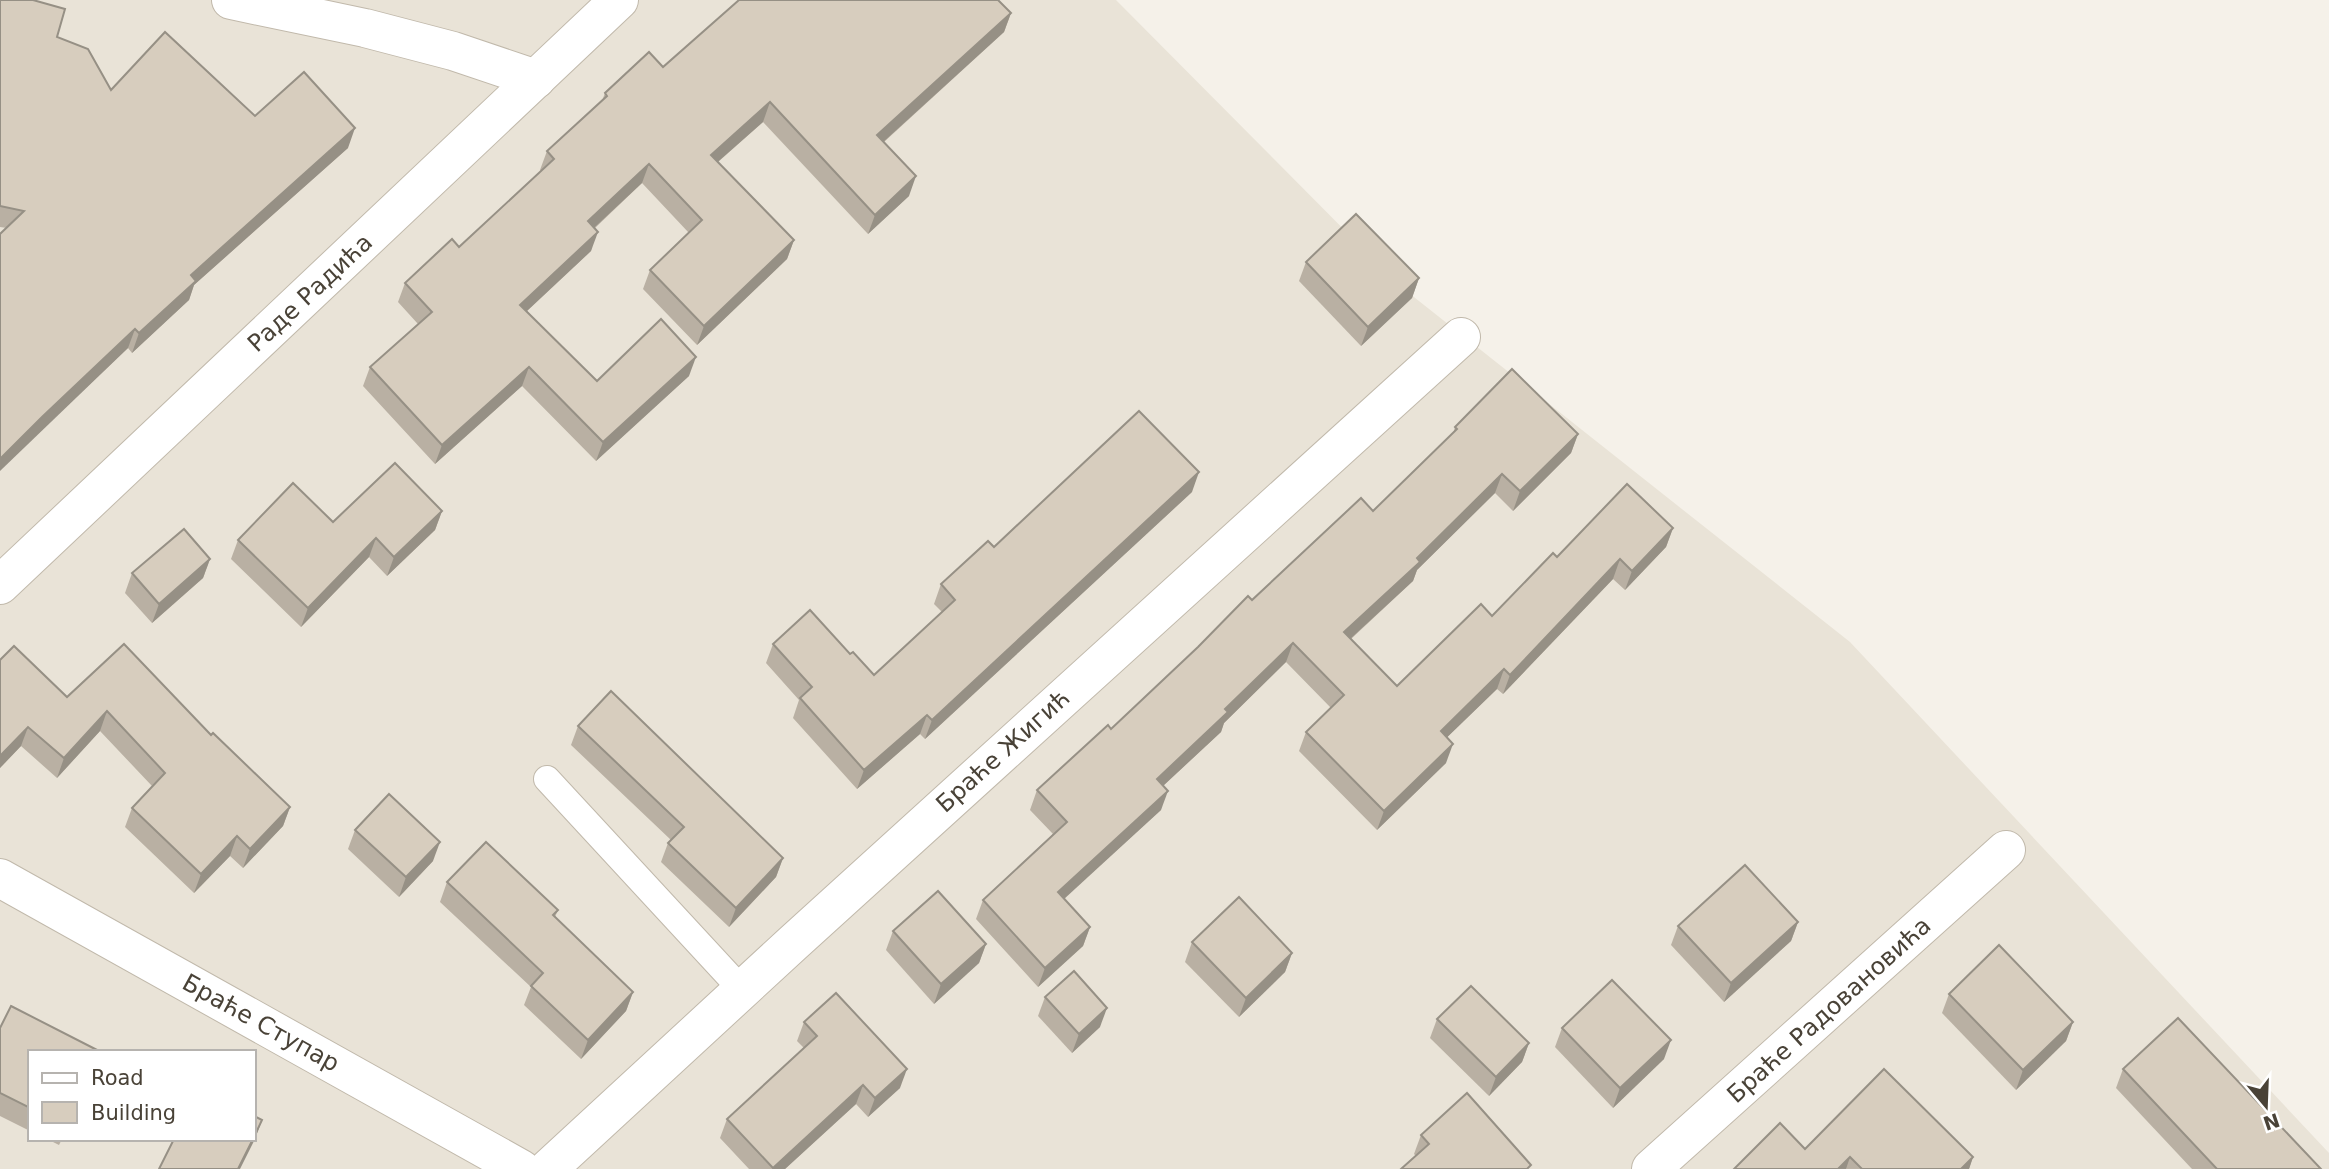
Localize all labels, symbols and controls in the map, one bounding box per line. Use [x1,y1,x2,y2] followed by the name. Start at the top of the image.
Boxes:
[242,228,378,358] street label: Раде Радића
[931,684,1075,818] street label: Браће Жигић
[1721,911,1937,1109] street label: Браће Радовановића
[178,968,344,1078] street label: Браће Ступар
[28,1050,256,1141] legend
[91,1066,144,1090] text: Road
[2231,1071,2301,1141] north arrow
[91,1101,176,1125] text: Building
[2260,1109,2283,1135] text: N

